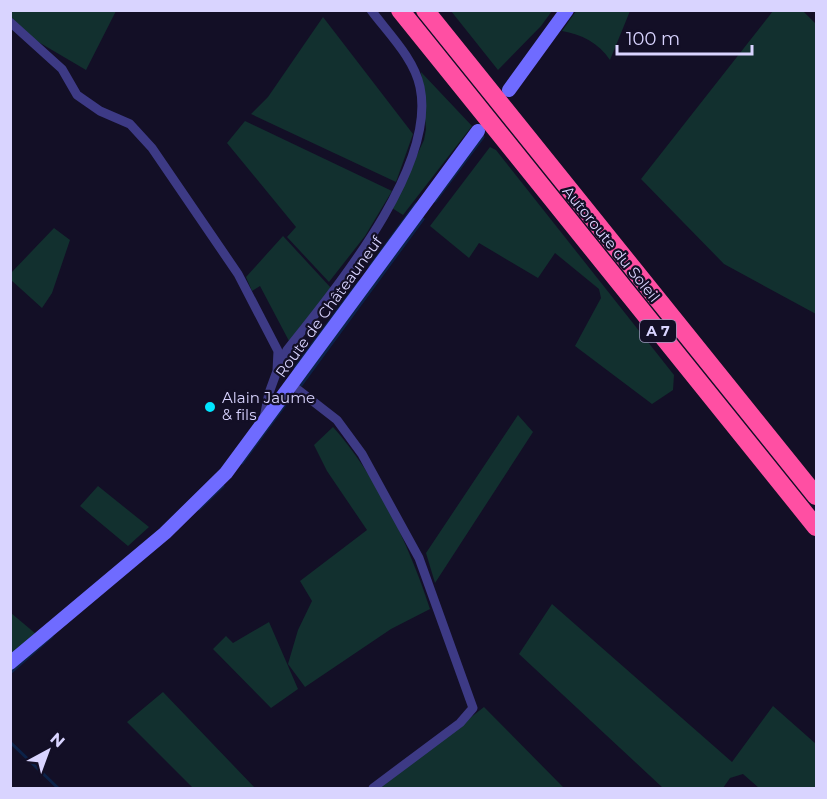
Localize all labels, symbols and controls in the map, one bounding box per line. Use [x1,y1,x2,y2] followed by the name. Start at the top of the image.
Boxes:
[617,18,752,56] scale bar
[626,28,680,50] text: 100 m
[559,182,664,306] street label: Autoroute du Soleil
[271,232,387,381] street label: Route de Châteauneuf
[640,320,676,342] road number: A 7
[222,388,315,424] place label: Alain Jaume & fils
[203,400,217,414] marker: Alain Jaume & fils
[18,721,78,781] north arrow
[46,729,69,751] text: N

